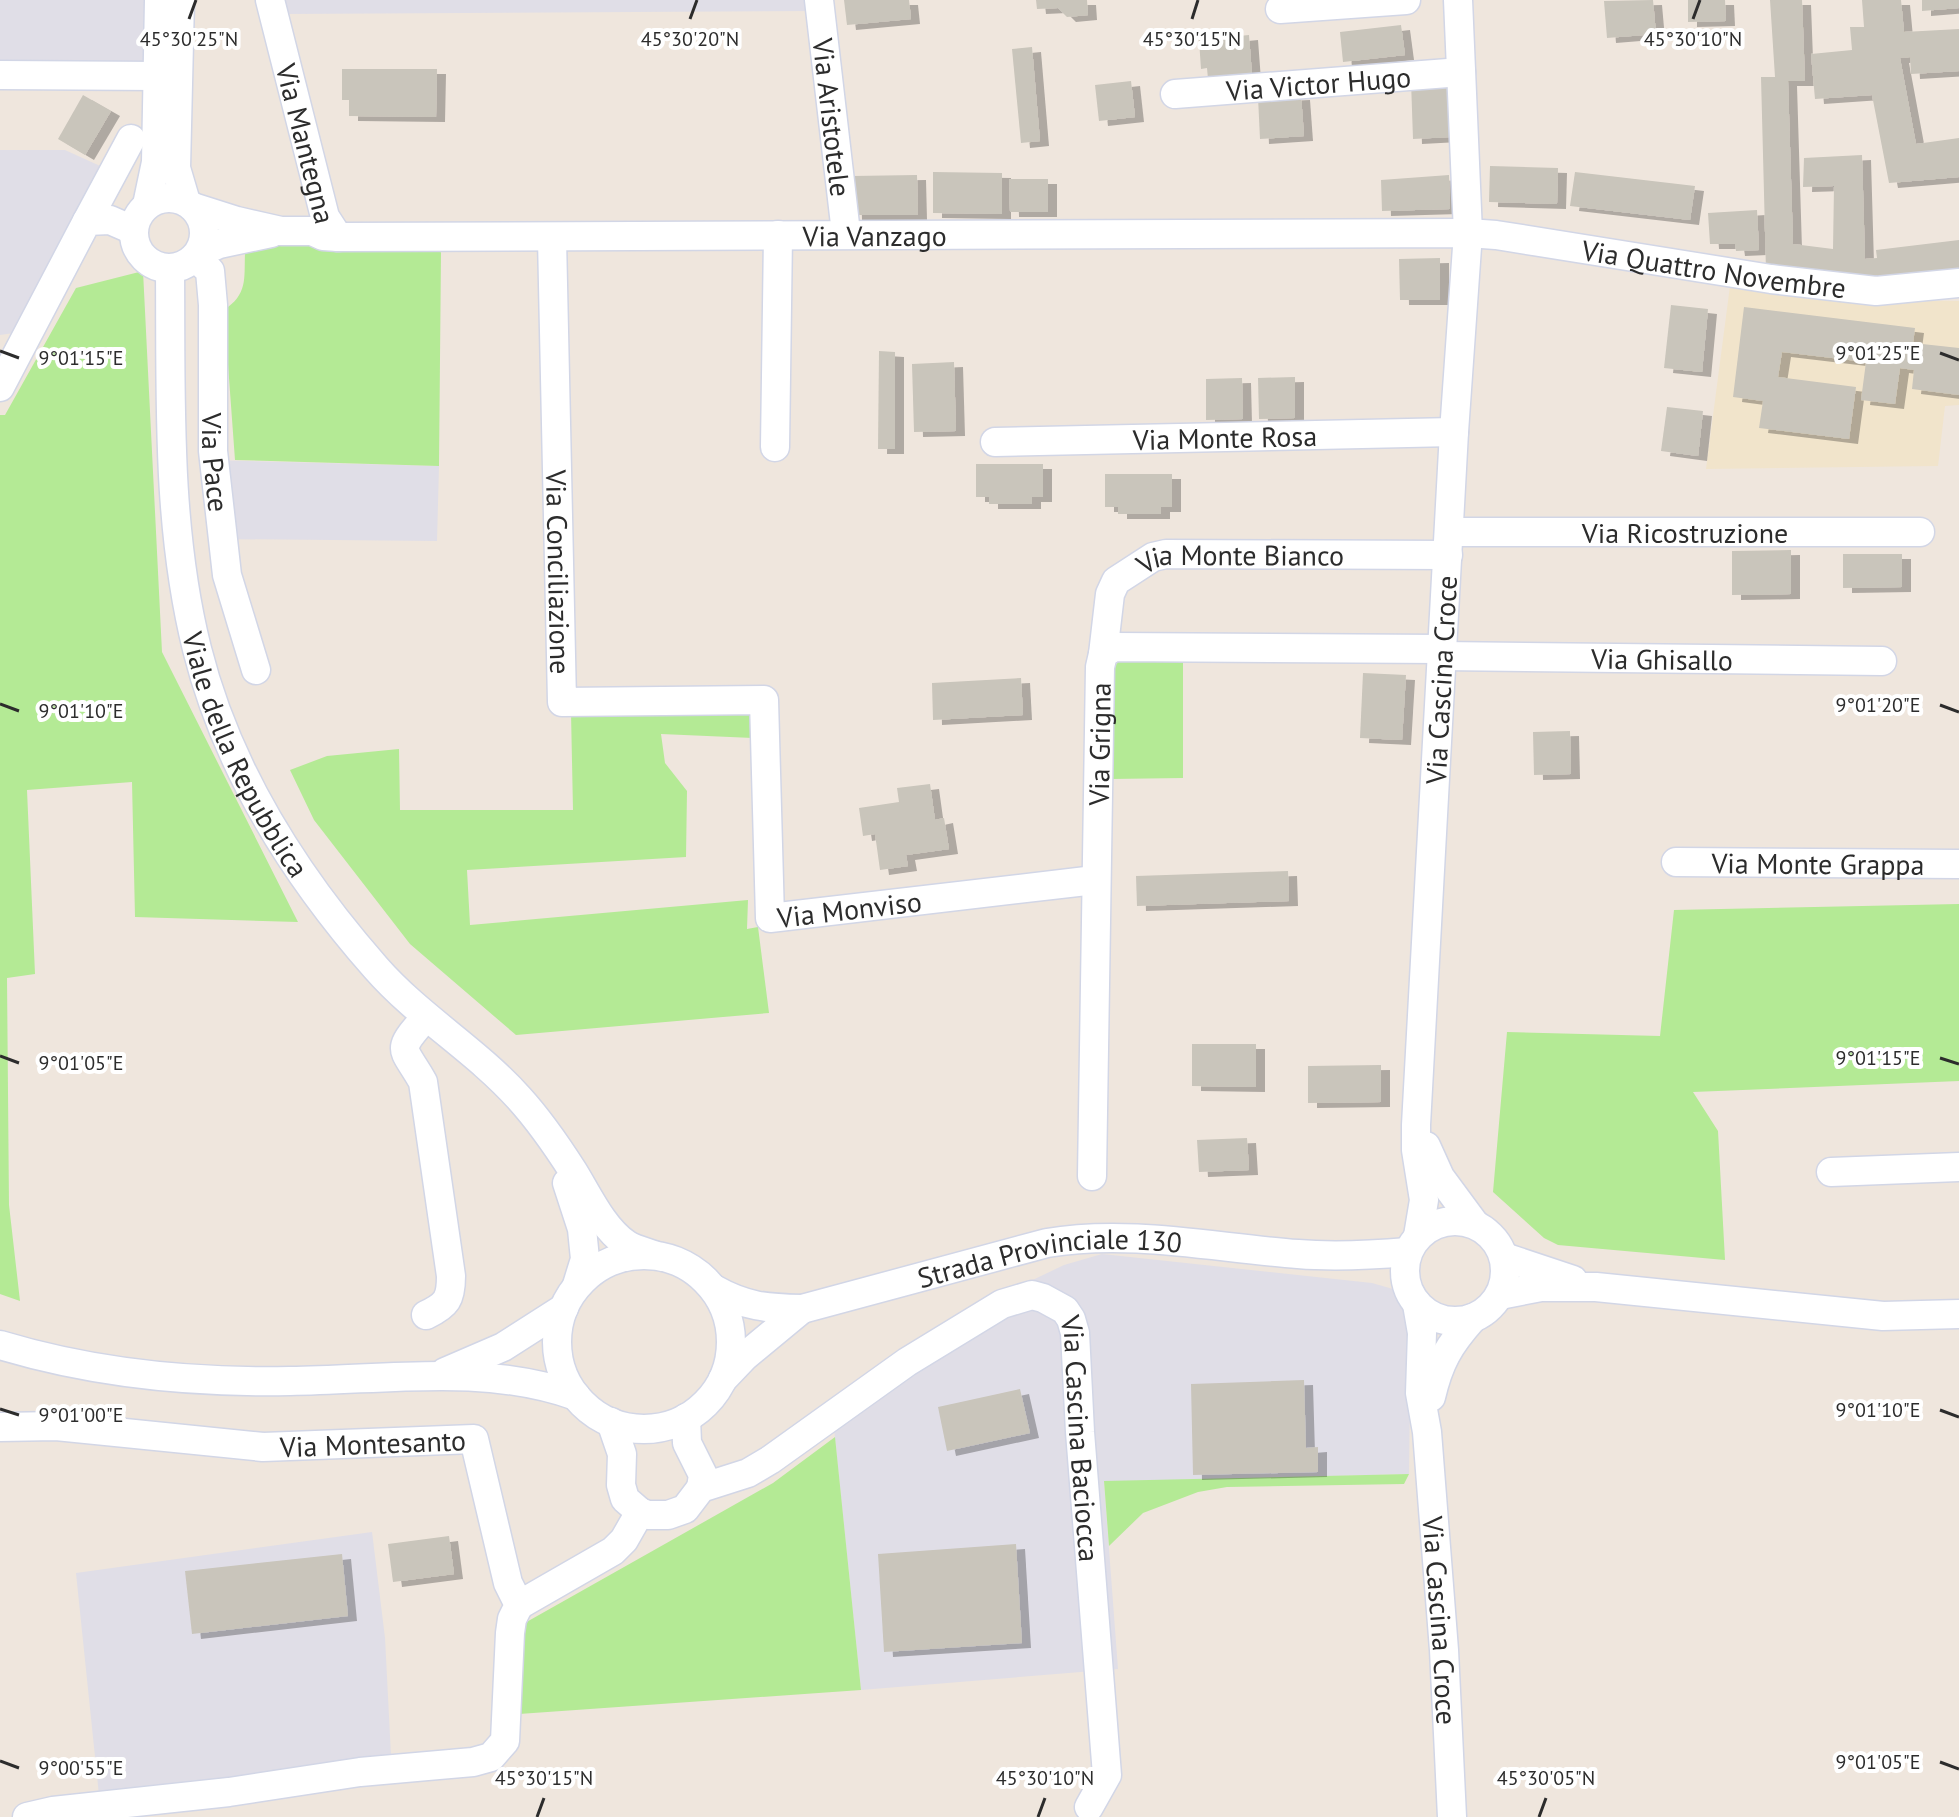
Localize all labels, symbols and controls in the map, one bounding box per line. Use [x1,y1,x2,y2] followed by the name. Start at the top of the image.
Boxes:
[140,26,238,52] text: 45°30'25"N
[641,26,739,52] text: 45°30'20"N
[1143,26,1241,52] text: 45°30'15"N
[1644,26,1742,52] text: 45°30'10"N
[805,35,860,198] street label: Via Aristotele
[1224,57,1412,109] street label: Via Victor Hugo
[268,59,344,227] street label: Via Mantegna
[801,216,947,254] street label: Via Vanzago
[1578,230,1848,306] street label: Via Quattro Novembre
[1836,340,1920,366] text: 9°01'25"E
[39,345,123,371] text: 9°01'15"E
[194,412,238,514] street label: Via Pace
[1131,416,1317,458] street label: Via Monte Rosa
[538,468,580,675] street label: Via Conciliazione
[1581,514,1788,551] street label: Via Ricostruzione
[1128,535,1344,582] street label: Via Monte Bianco
[1416,574,1465,786] street label: Via Cascina Croce
[175,627,317,884] street label: Viale della Repubblica
[1590,639,1733,678] street label: Via Ghisallo
[1079,682,1118,807] street label: Via Grigna
[1836,692,1920,718] text: 9°01'20"E
[39,698,123,724] text: 9°01'10"E
[1710,844,1925,882] street label: Via Monte Grappa
[774,882,923,936] street label: Via Monviso
[1836,1045,1920,1071] text: 9°01'15"E
[39,1050,123,1076] text: 9°01'05"E
[913,1219,1184,1296] street label: Strada Provinciale 130
[1052,1310,1109,1563] street label: Via Cascina Baciocca
[1836,1397,1920,1423] text: 9°01'10"E
[39,1402,123,1428] text: 9°01'00"E
[278,1421,466,1465] street label: Via Montesanto
[1415,1514,1466,1726] street label: Via Cascina Croce
[1836,1749,1920,1775] text: 9°01'05"E
[39,1755,123,1781] text: 9°00'55"E
[495,1765,593,1791] text: 45°30'15"N
[996,1765,1094,1791] text: 45°30'10"N
[1497,1765,1595,1791] text: 45°30'05"N

